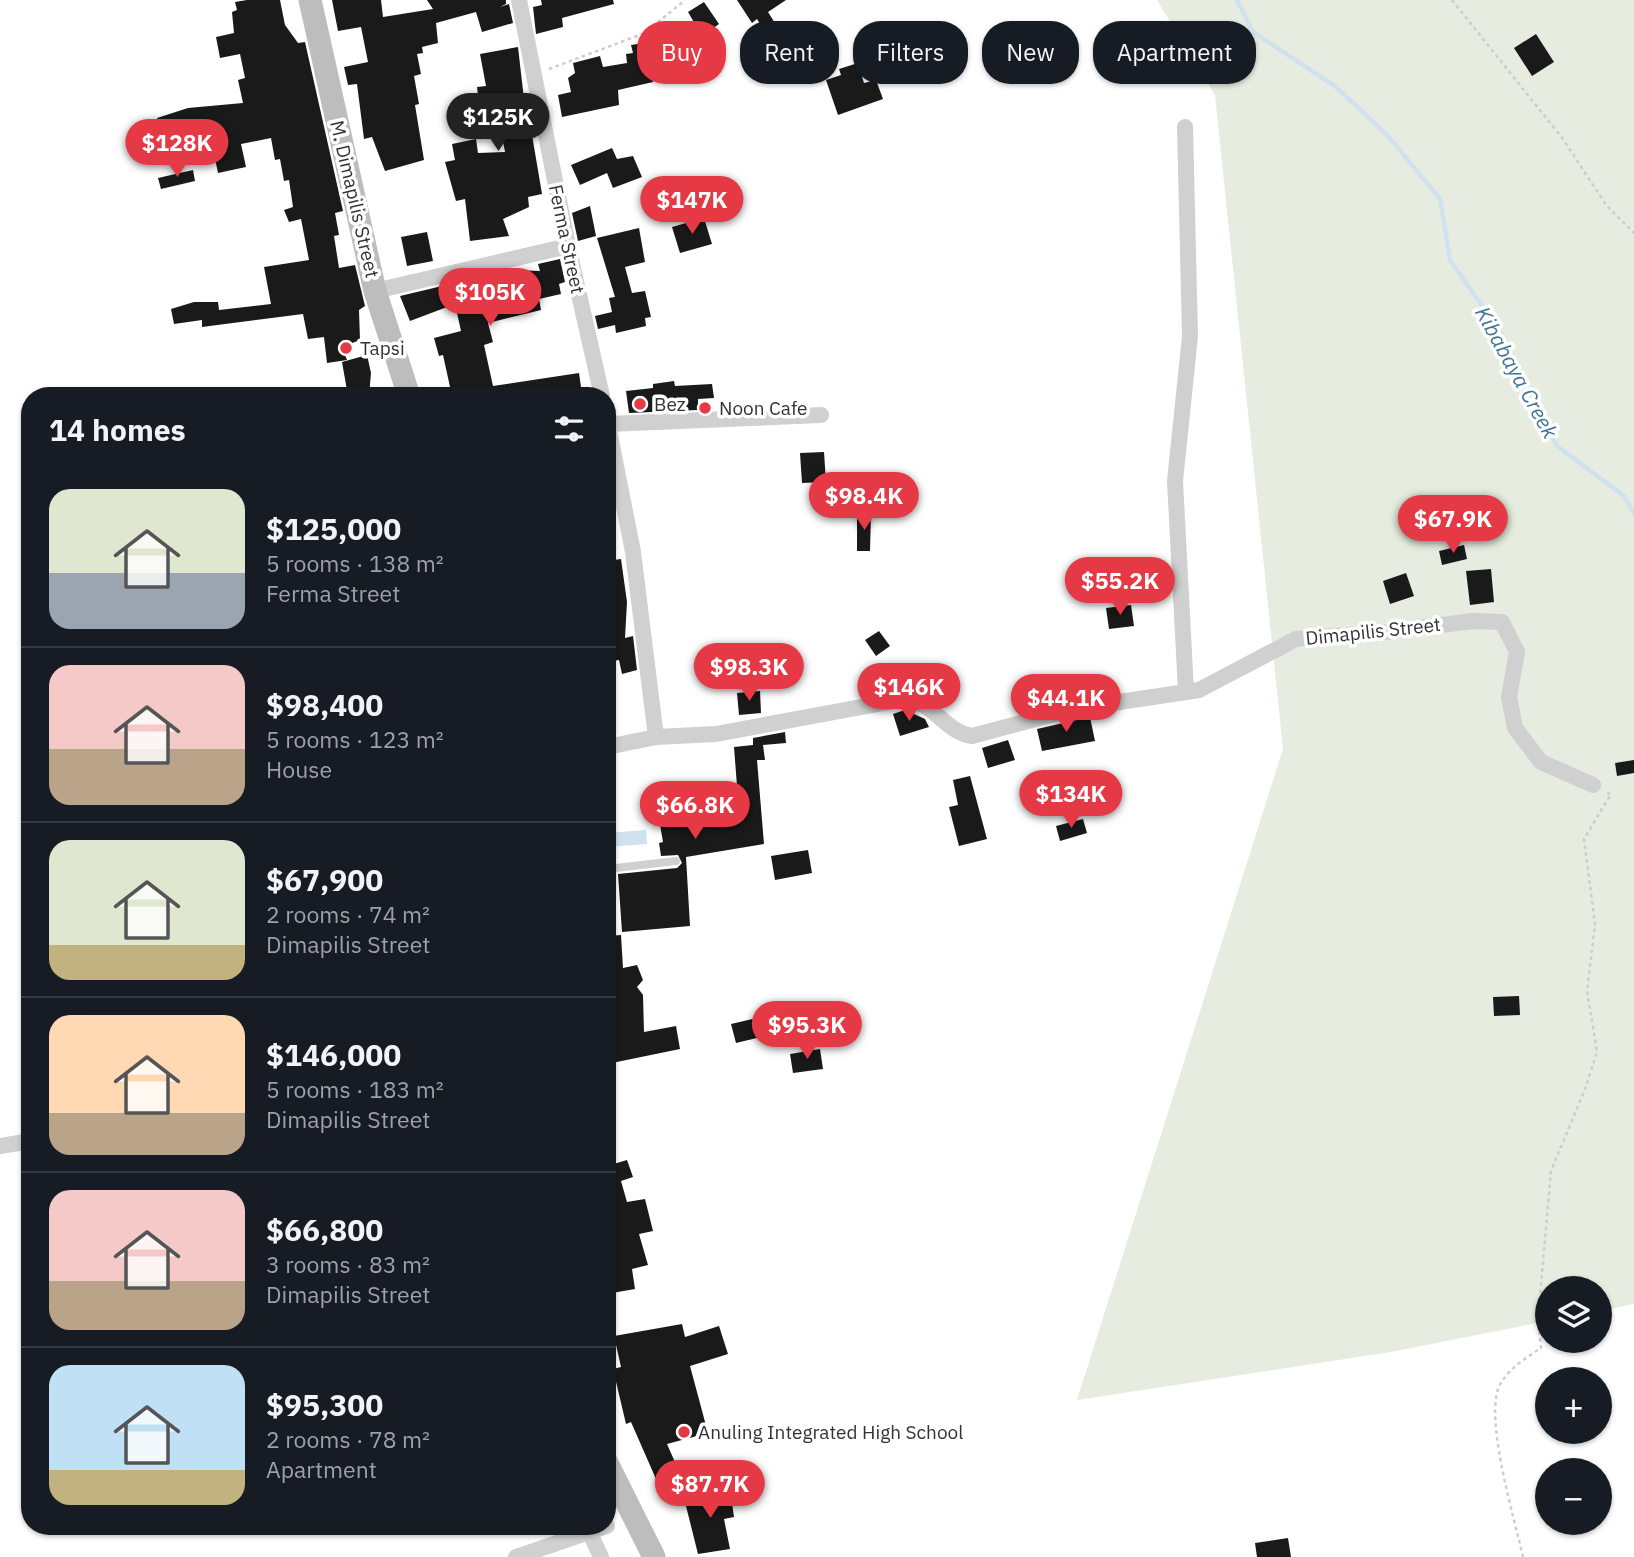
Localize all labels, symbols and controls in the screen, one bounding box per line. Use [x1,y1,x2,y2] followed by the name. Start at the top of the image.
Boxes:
[637,21,726,84] chip: Buy
[740,21,839,84] chip: Rent
[853,21,968,84] chip: Filters
[982,21,1079,84] chip: New
[1093,21,1256,84] chip: Apartment
[449,94,547,153] pin: $125K
[462,101,534,131] text: $125K
[325,118,385,280] street label: M. Dimapilis Street
[128,120,226,179] pin: $128K
[141,127,213,157] text: $128K
[643,176,741,236] pin: $147K
[544,182,590,296] street label: Ferma Street
[656,184,728,214] text: $147K
[441,268,539,328] pin: $105K
[454,276,526,306] text: $105K
[1469,301,1565,444] water label: Kibabaya Creek
[360,336,405,360] place label: Tapsi
[338,340,354,356] marker: Tapsi
[654,392,686,416] place label: Bez
[632,396,648,412] marker: Bez
[719,396,807,420] place label: Noon Cafe
[697,400,713,416] marker: Noon Cafe
[49,410,186,449] text: 14 homes
[550,410,588,448] icon: filters
[807,472,921,532] pin: $98.4K
[825,480,903,510] text: $98.4K
[1396,496,1510,555] pin: $67.9K
[1414,503,1492,533] text: $67.9K
[266,509,401,548] text: $125,000
[105,517,189,601] icon: home
[266,548,444,578] text: 5 rooms · 138 m²
[1063,558,1177,617] pin: $55.2K
[1081,565,1159,595] text: $55.2K
[266,578,400,608] text: Ferma Street
[1304,612,1442,650] street label: Dimapilis Street
[692,644,806,703] pin: $98.3K
[710,651,788,681] text: $98.3K
[860,664,958,723] pin: $146K
[873,671,945,701] text: $146K
[1009,674,1123,734] pin: $44.1K
[1027,682,1105,712] text: $44.1K
[266,685,383,724] text: $98,400
[105,693,189,777] icon: home
[266,724,444,754] text: 5 rooms · 123 m²
[266,754,332,784] text: House
[1022,770,1120,830] pin: $134K
[1035,778,1107,808] text: $134K
[638,782,752,841] pin: $66.8K
[656,789,734,819] text: $66.8K
[266,860,383,899] text: $67,900
[105,868,189,952] icon: home
[266,899,430,929] text: 2 rooms · 74 m²
[266,929,430,959] text: Dimapilis Street
[750,1002,864,1061] pin: $95.3K
[768,1009,846,1039] text: $95.3K
[266,1035,401,1074] text: $146,000
[105,1043,189,1127] icon: home
[266,1074,444,1104] text: 5 rooms · 183 m²
[266,1104,430,1134] text: Dimapilis Street
[266,1210,383,1249] text: $66,800
[105,1218,189,1302] icon: home
[266,1249,430,1279] text: 3 rooms · 83 m²
[1535,1276,1612,1535] map controls
[1535,1276,1612,1353] button: layers
[266,1279,430,1309] text: Dimapilis Street
[1535,1367,1612,1444] button: +
[266,1385,383,1424] text: $95,300
[105,1393,189,1477] icon: home
[698,1420,963,1444] place label: Anuling Integrated High School
[266,1424,430,1454] text: 2 rooms · 78 m²
[676,1424,692,1440] marker: Anuling Integrated High School
[266,1454,377,1484] text: Apartment
[1535,1458,1612,1535] button: −
[653,1460,767,1520] pin: $87.7K
[671,1468,749,1498] text: $87.7K

